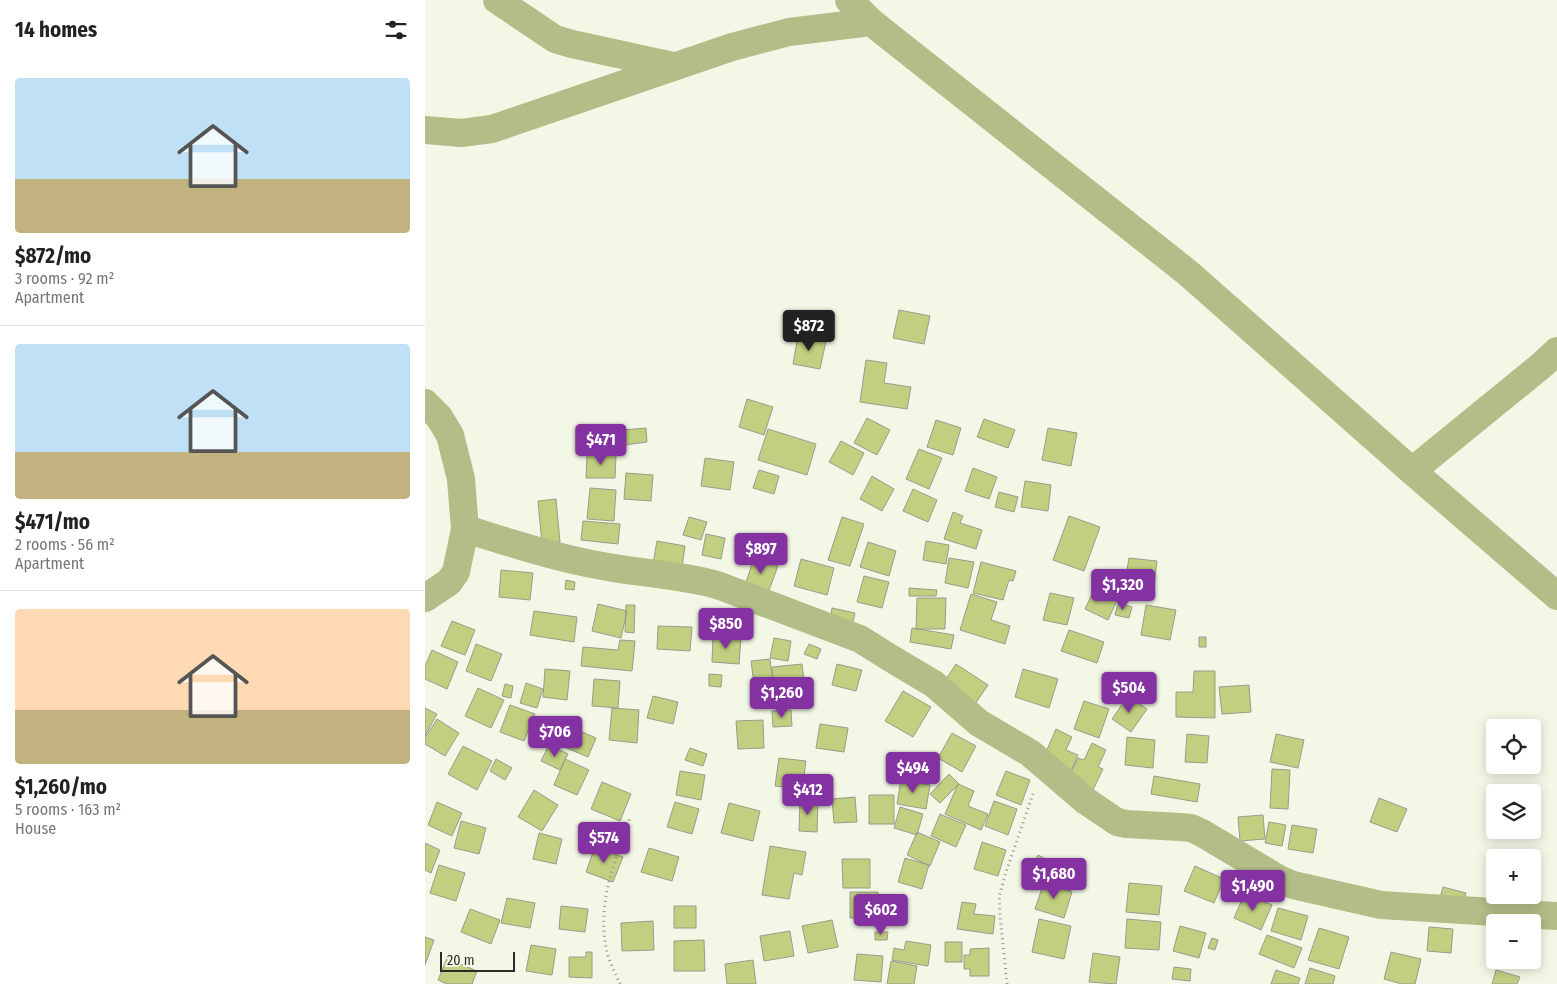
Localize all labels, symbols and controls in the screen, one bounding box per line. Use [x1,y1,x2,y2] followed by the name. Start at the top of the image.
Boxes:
[382,16,410,44] icon: filters
[15,17,97,43] text: 14 homes
[168,111,258,201] icon: home
[15,243,91,269] text: $872/mo
[15,269,114,288] text: 3 rooms · 92 m²
[15,288,84,307] text: Apartment
[779,310,839,352] pin: $872
[794,316,824,335] text: $872
[168,376,258,466] icon: home
[571,424,631,466] pin: $471
[586,430,616,449] text: $471
[15,509,90,535] text: $471/mo
[731,532,791,575] pin: $897
[15,535,115,554] text: 2 rooms · 56 m²
[745,539,777,558] text: $897
[15,554,84,573] text: Apartment
[1082,568,1164,611] pin: $1,320
[1102,575,1144,594] text: $1,320
[696,608,756,650] pin: $850
[709,614,743,633] text: $850
[168,641,258,731] icon: home
[1099,672,1159,714] pin: $504
[741,676,823,719] pin: $1,260
[1113,678,1145,697] text: $504
[761,683,803,702] text: $1,260
[525,716,585,758] pin: $706
[1486,719,1541,969] map controls
[1486,719,1541,774] button: locate
[539,722,571,741] text: $706
[883,752,943,794] pin: $494
[897,758,929,777] text: $494
[15,774,107,800] text: $1,260/mo
[778,774,838,816] pin: $412
[793,780,823,799] text: $412
[1486,784,1541,839] button: layers
[15,800,121,819] text: 5 rooms · 163 m²
[15,819,56,838] text: House
[574,822,634,864] pin: $574
[589,828,619,847] text: $574
[1486,849,1541,904] button: +
[1013,858,1095,900] pin: $1,680
[1032,864,1076,883] text: $1,680
[1212,870,1294,912] pin: $1,490
[1232,876,1274,895] text: $1,490
[851,894,911,936] pin: $602
[865,900,897,919] text: $602
[1486,914,1541,969] button: −
[440,949,515,972] scale bar
[447,952,475,969] text: 20 m

